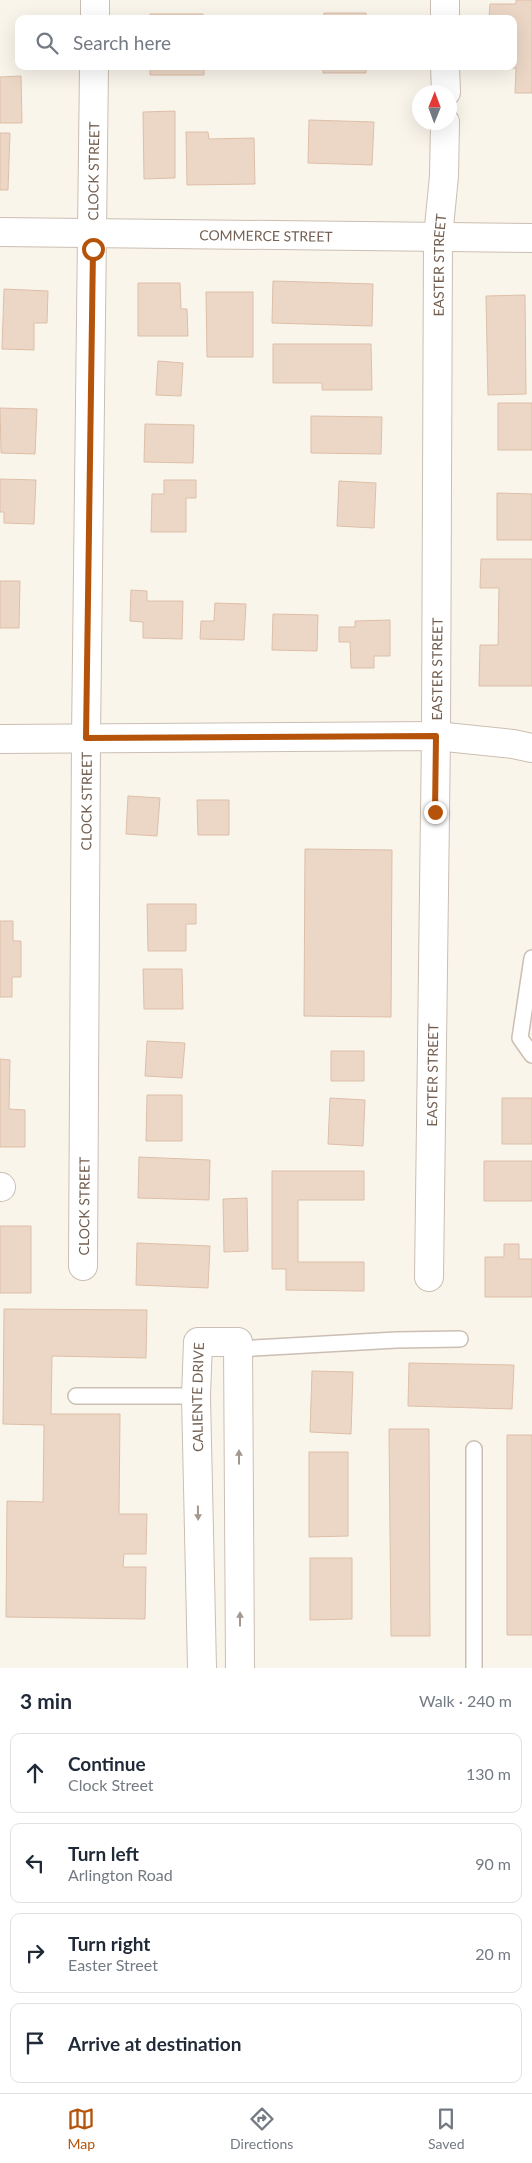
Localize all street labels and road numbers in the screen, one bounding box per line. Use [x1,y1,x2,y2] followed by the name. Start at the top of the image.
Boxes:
[84,121,102,220] street label: CLOCK STREET
[429,212,449,317] street label: EASTER STREET
[199,226,333,244] street label: COMMERCE STREET
[428,617,445,721] street label: EASTER STREET
[77,751,94,850] street label: CLOCK STREET
[422,1023,441,1127] street label: EASTER STREET
[75,1156,92,1255] street label: CLOCK STREET
[187,1342,206,1452] street label: CALIENTE DRIVE

